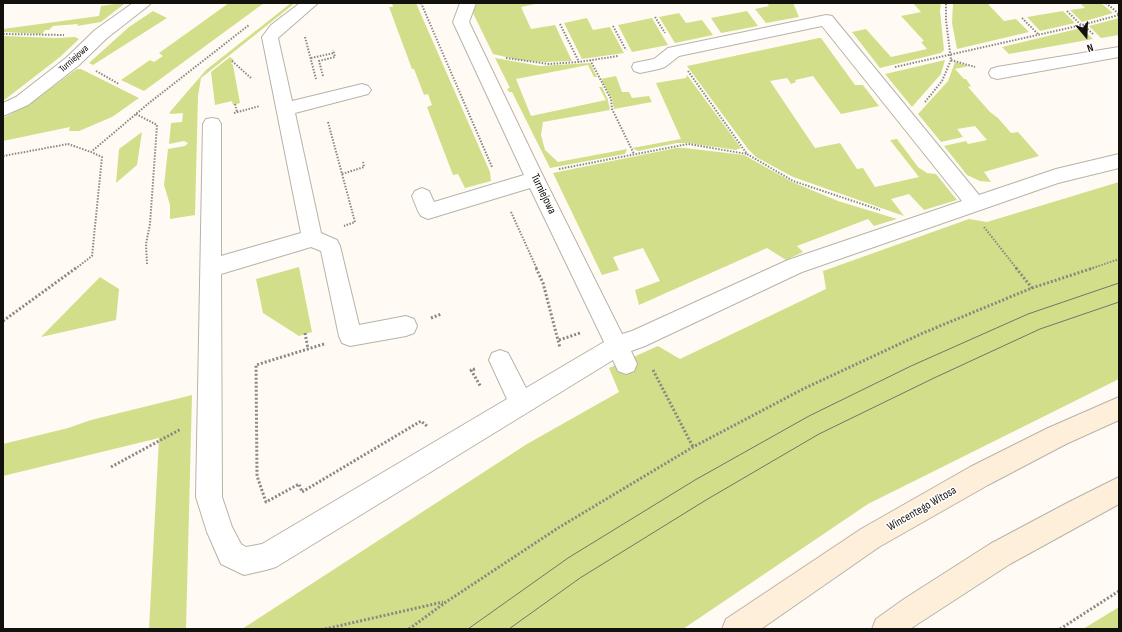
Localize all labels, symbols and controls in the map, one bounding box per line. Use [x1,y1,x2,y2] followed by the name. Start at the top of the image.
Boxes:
[1066,16,1106,56] north arrow
[1085,41,1095,55] text: N
[57,43,91,75] street label: Turniejowa
[527,172,559,216] street label: Turniejowa
[885,483,959,535] street label: Wincentego Witosa

